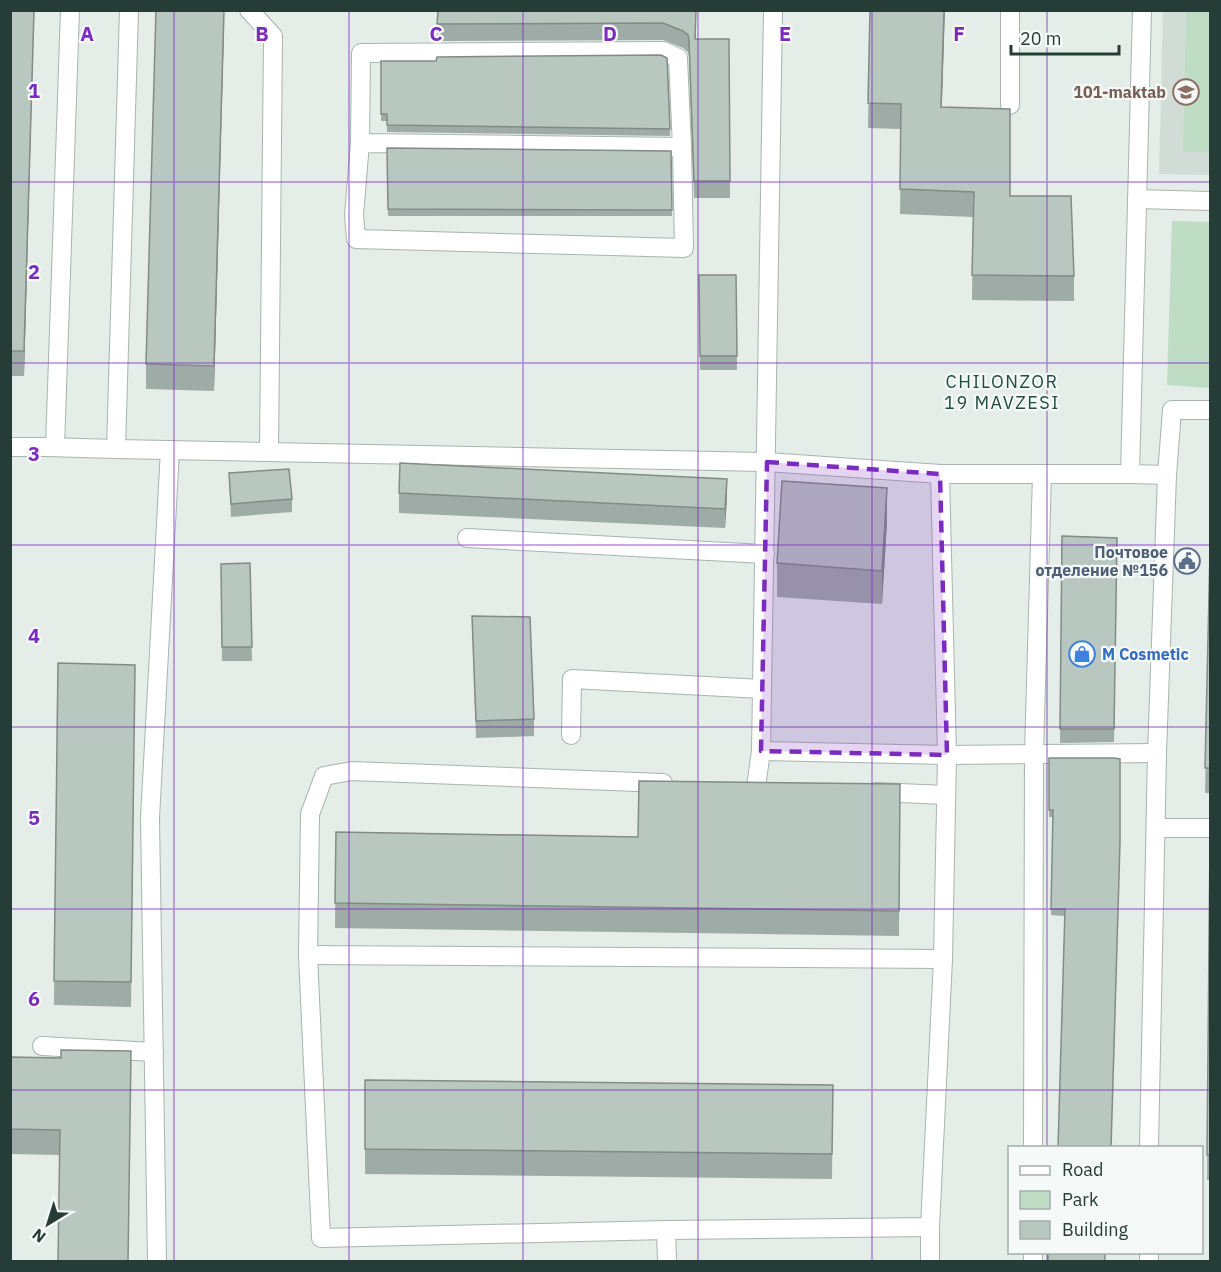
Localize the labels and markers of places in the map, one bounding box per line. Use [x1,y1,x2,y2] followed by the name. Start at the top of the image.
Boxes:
[1171,77,1201,107] school or university icon: 101-maktab
[1073,82,1166,102] place label: 101-maktab
[1035,542,1168,580] place label: Почтовое отделение №156
[1172,546,1202,576] public building icon: Почтовое отделение №156
[1067,639,1097,669] shop icon: M Cosmetic
[1102,644,1189,664] place label: M Cosmetic

